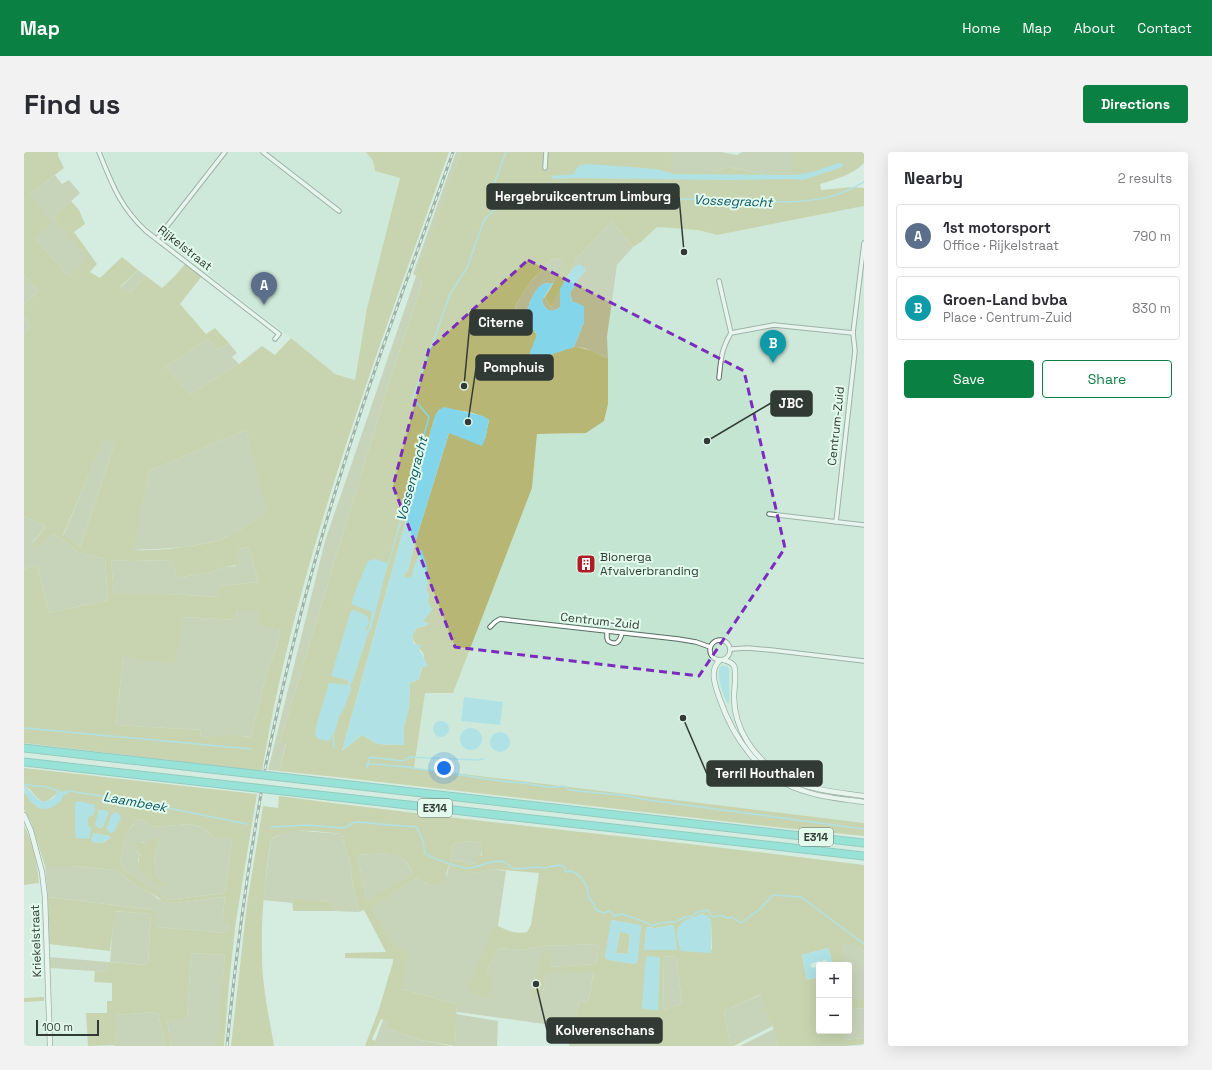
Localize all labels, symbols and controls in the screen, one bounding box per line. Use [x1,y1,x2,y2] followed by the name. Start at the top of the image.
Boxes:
[20,16,60,41] text: Map
[962,19,1000,37] text: Home
[1022,19,1052,37] text: Map
[1074,19,1115,37] text: About
[1137,19,1192,37] text: Contact
[1083,85,1188,123] button: Directions
[24,86,121,122] text: Find us
[904,167,963,189] text: Nearby
[1118,170,1172,187] text: 2 results
[487,184,679,209] callout: Hergebruikcentrum Limburg
[495,188,671,205] text: Hergebruikcentrum Limburg
[693,191,774,211] water label: Vossegracht
[943,218,1051,237] text: 1st motorsport
[155,222,215,274] street label: Rijkelstraat
[914,228,922,245] text: A
[1133,228,1171,245] text: 790 m
[943,237,1059,254] text: Office · Rijkelstraat
[251,272,277,305] pin: A
[943,290,1067,309] text: Groen-Land bvba
[914,300,922,317] text: B
[1132,300,1171,317] text: 830 m
[943,309,1072,326] text: Place · Centrum-Zuid
[470,310,532,335] callout: Citerne
[478,314,524,331] text: Citerne
[760,330,786,363] pin: B
[476,355,553,380] callout: Pomphuis
[483,359,545,376] text: Pomphuis
[904,360,1034,398] button: Save
[1042,360,1172,398] button: Share
[824,386,848,466] street label: Centrum-Zuid
[771,391,812,416] callout: JBC
[779,395,803,412] text: JBC
[393,434,432,523] water label: Vossengracht
[600,549,699,579] place label: Bionerga Afvalverbranding
[575,553,597,575] building icon: Bionerga Afvalverbranding
[560,609,640,633] street label: Centrum-Zuid
[434,758,454,778] your location
[707,761,822,786] callout: Terril Houthalen
[715,765,815,782] text: Terril Houthalen
[102,788,170,816] water label: Laambeek
[418,799,452,817] road number: E314
[799,828,833,846] road number: E314
[27,904,45,978] street label: Kriekelstraat
[816,962,852,1034] map controls
[816,962,852,998] button: +
[816,998,852,1034] button: −
[36,1018,99,1037] scale bar
[547,1018,662,1043] callout: Kolverenschans
[42,1020,73,1034] text: 100 m
[555,1022,655,1039] text: Kolverenschans

